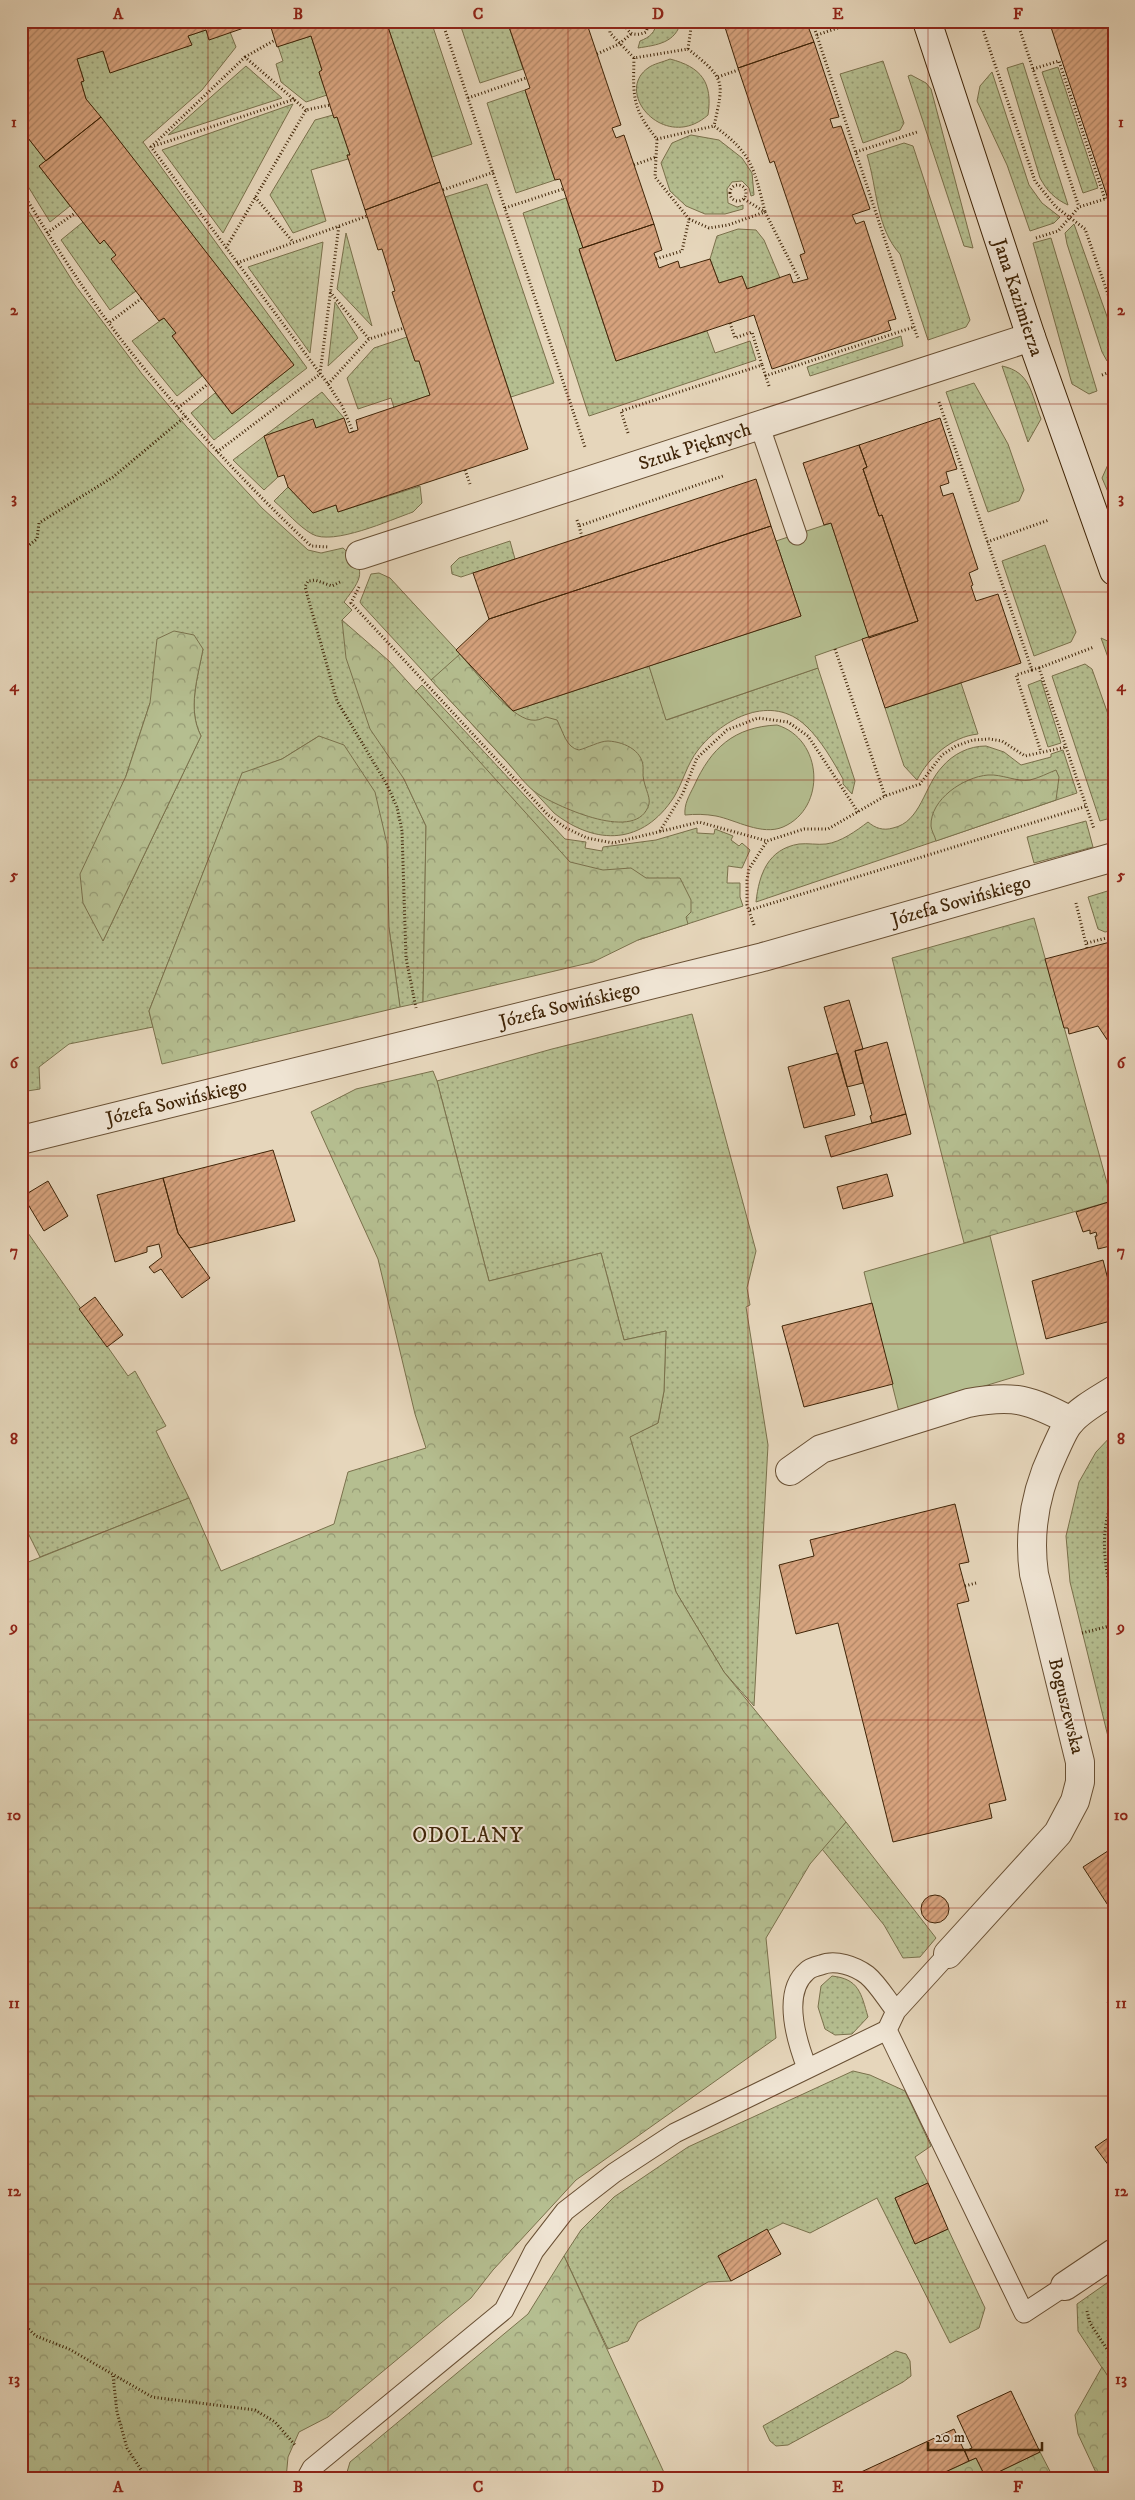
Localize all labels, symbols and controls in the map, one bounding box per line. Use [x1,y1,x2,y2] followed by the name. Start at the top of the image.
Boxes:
[112,4,124,24] text: A
[293,4,303,24] text: B
[473,4,483,24] text: C
[652,4,664,24] text: D
[832,4,844,24] text: E
[1013,4,1023,24] text: F
[11,112,17,132] text: 1
[1118,112,1124,132] text: 1
[987,234,1048,359] street label: Jana Kazimierza
[10,300,19,320] text: 2
[1117,300,1126,320] text: 2
[636,417,754,475] street label: Sztuk Pięknych
[11,488,17,508] text: 3
[1118,488,1124,508] text: 3
[8,676,19,696] text: 4
[1115,676,1126,696] text: 4
[9,865,18,885] text: 5
[1116,865,1125,885] text: 5
[887,870,1033,932] street label: Józefa Sowińskiego
[495,976,642,1034] street label: Józefa Sowińskiego
[10,1053,20,1073] text: 6
[1117,1053,1127,1073] text: 6
[102,1073,249,1131] street label: Józefa Sowińskiego
[10,1241,18,1261] text: 7
[1117,1241,1125,1261] text: 7
[10,1429,18,1449] text: 8
[1117,1429,1125,1449] text: 8
[9,1617,18,1637] text: 9
[1116,1617,1125,1637] text: 9
[1043,1656,1089,1756] street label: Boguszewska
[7,1805,22,1825] text: 10
[1114,1805,1129,1825] text: 10
[412,1823,524,1849] district label: ODOLANY
[8,1993,20,2013] text: 11
[1115,1993,1127,2013] text: 11
[7,2181,22,2201] text: 12
[1114,2181,1129,2201] text: 12
[8,2369,20,2389] text: 13
[1115,2369,1127,2389] text: 13
[928,2420,1041,2452] scale bar
[935,2428,965,2447] text: 20 m
[112,2477,124,2497] text: A
[293,2477,303,2497] text: B
[473,2477,483,2497] text: C
[652,2477,664,2497] text: D
[832,2477,844,2497] text: E
[1013,2477,1023,2497] text: F

